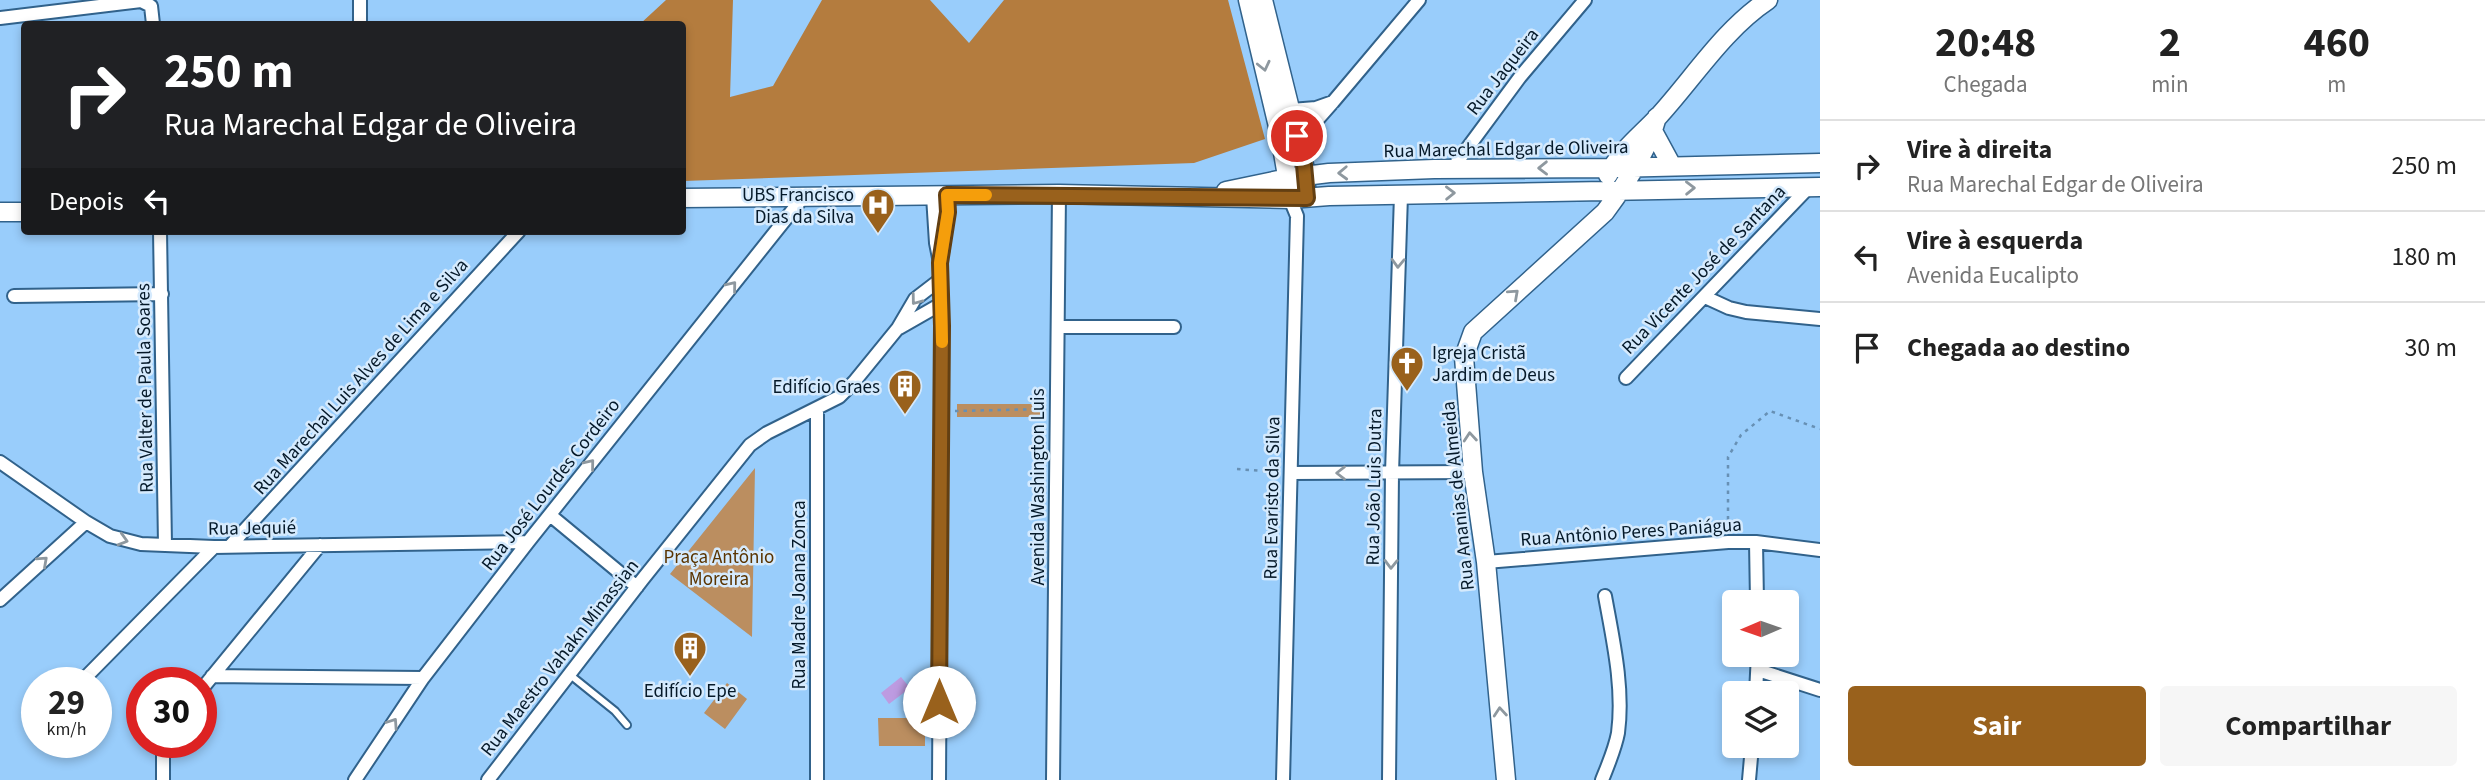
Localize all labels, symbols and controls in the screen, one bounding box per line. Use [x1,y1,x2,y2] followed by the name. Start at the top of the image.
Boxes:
[1935,13,2036,73] text: 20:48
[2159,13,2181,73] text: 2
[2303,13,2370,73] text: 460
[1461,23,1546,121] street label: Rua Jaqueira
[164,37,293,107] text: 250 m
[49,49,140,140] icon: right
[1256,60,1270,72] one-way arrow
[1944,68,2028,101] text: Chegada
[2151,68,2189,101] text: min
[2327,68,2346,101] text: m
[164,102,577,148] text: Rua Marechal Edgar de Oliveira
[1267,106,1327,166] pin
[1278,117,1316,155] icon: arrive
[1907,131,2052,168] text: Vire à direita
[1383,134,1629,165] street label: Rua Marechal Edgar de Oliveira
[1848,147,1886,185] icon: right
[2391,147,2457,184] text: 250 m
[1538,160,1548,176] one-way arrow
[1338,165,1349,180] one-way arrow
[1907,168,2204,201] text: Rua Marechal Edgar de Oliveira
[1616,179,1792,361] street label: Rua Vicente José de Santana
[1686,180,1696,196] one-way arrow
[138,182,176,220] icon: left
[742,182,854,231] place label: UBS Francisco Dias da Silva
[49,183,124,220] text: Depois
[859,186,897,235] hospital icon: UBS Francisco Dias da Silva
[1445,186,1456,201] one-way arrow
[1907,222,2083,259] text: Vire à esquerda
[1848,238,1886,276] icon: left
[2391,238,2457,275] text: 180 m
[247,253,475,501] street label: Rua Marechal Luis Alves de Lima e Silva
[1391,258,1406,269] one-way arrow
[1907,259,2079,292] text: Avenida Eucalipto
[724,282,736,295] one-way arrow
[130,283,161,493] street label: Rua Valter de Paula Soares
[1506,290,1519,302] one-way arrow
[912,293,924,305] one-way arrow
[1848,329,1886,367] icon: arrive
[1907,329,2130,366] text: Chegada ao destino
[2404,329,2457,366] text: 30 m
[1432,340,1555,389] place label: Igreja Cristã Jardim de Deus
[1388,344,1426,393] church icon: Igreja Cristã Jardim de Deus
[886,367,924,416] building icon: Edifício Graes
[772,374,880,401] place label: Edifício Graes
[1025,388,1052,586] street label: Avenida Washington Luis
[475,393,627,577] street label: Rua José Lourdes Cordeiro
[1435,400,1482,592] street label: Rua Ananias de Almeida
[1360,408,1389,566] street label: Rua João Luis Dutra
[1258,416,1287,580] street label: Rua Evaristo da Silva
[1463,431,1478,442] one-way arrow
[582,460,594,473] one-way arrow
[1336,465,1346,481] one-way arrow
[786,500,813,690] street label: Rua Madre Joana Zonca
[1520,511,1743,554] street label: Rua Antônio Peres Paniágua
[208,514,296,543] street label: Rua Jequié
[117,531,129,546] one-way arrow
[664,544,774,593] park label: Praça Antônio Moreira
[475,554,646,762] street label: Rua Maestro Vahakn Minassian
[35,557,48,569] one-way arrow
[1383,559,1399,570] one-way arrow
[1722,590,1799,667] north arrow
[1722,590,1799,758] map controls
[671,629,709,678] building icon: Edifício Epe
[902,665,976,739] position arrow
[126,667,217,758] speed limit sign: 30
[48,678,85,728] text: 29
[644,678,736,705] place label: Edifício Epe
[1722,681,1799,758] button: layers
[1848,686,2146,766] button: Sair
[2160,686,2457,766] button: Compartilhar
[1492,706,1507,718] one-way arrow
[47,717,86,742] text: km/h
[385,718,397,731] one-way arrow

